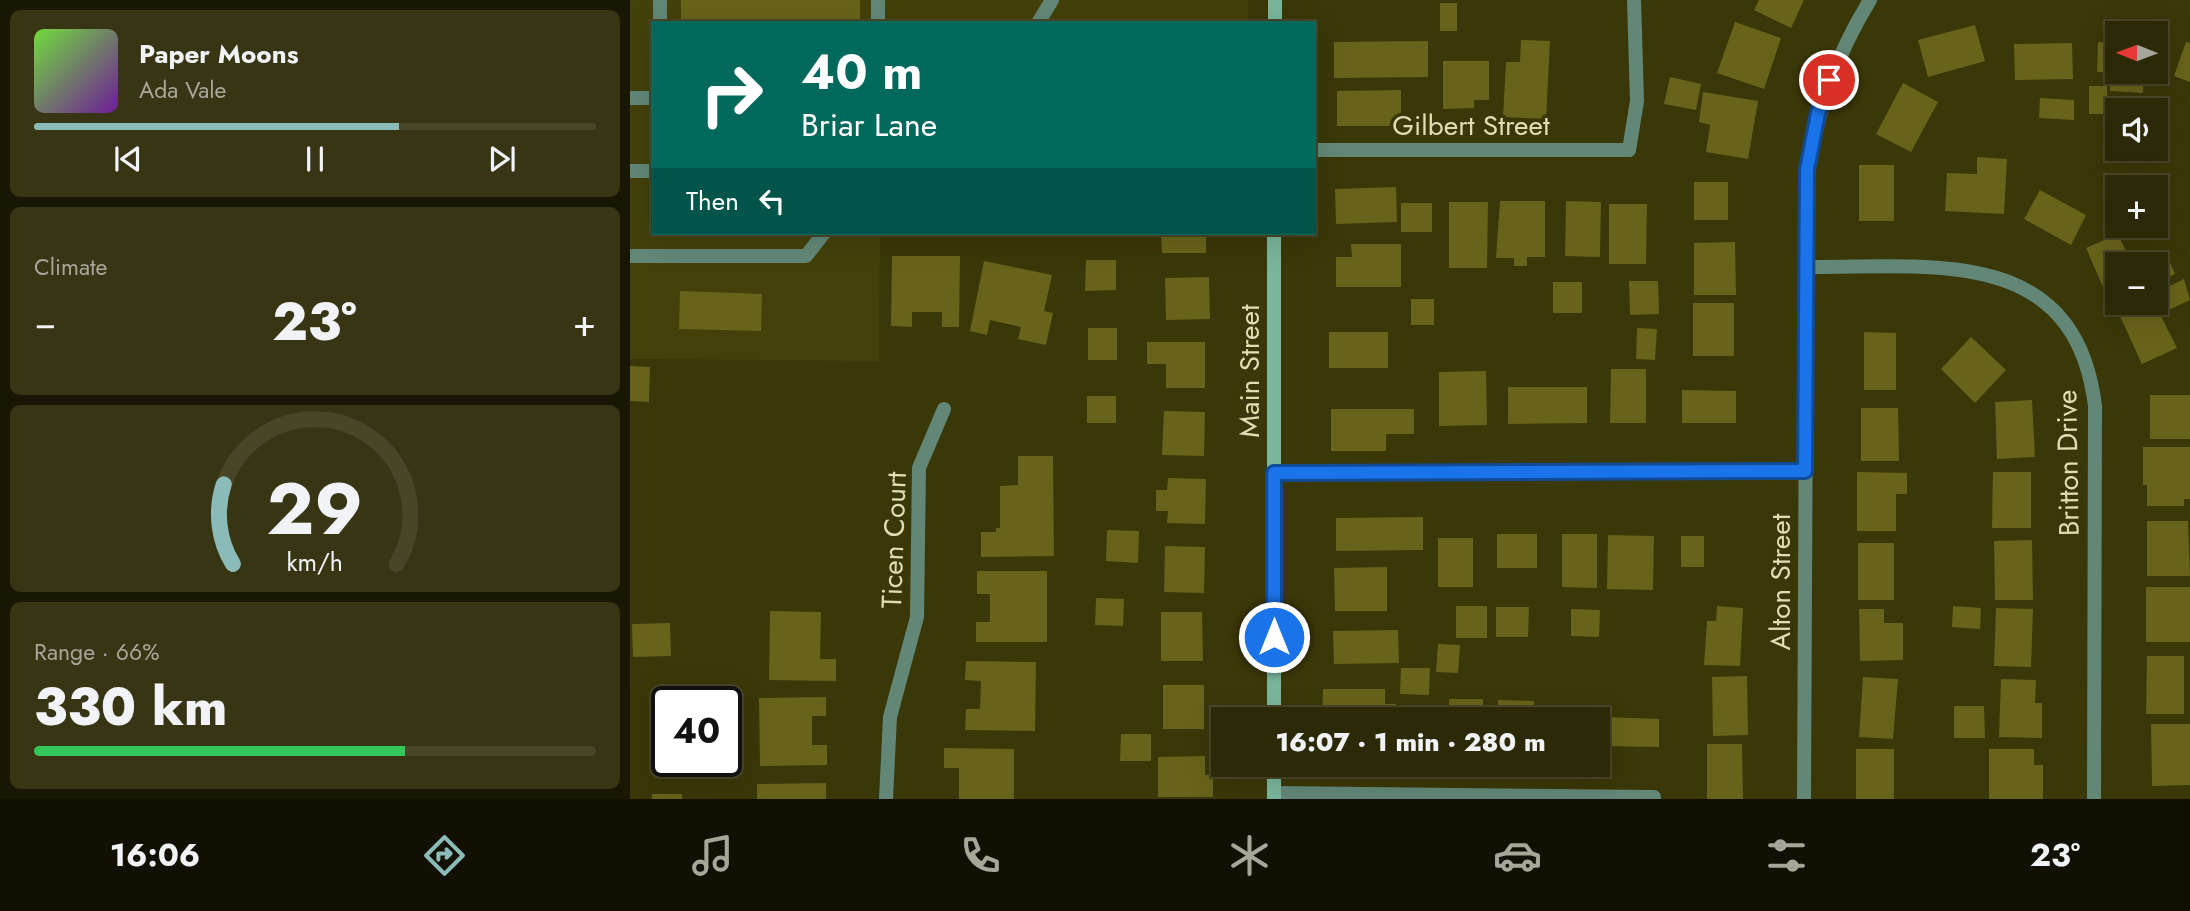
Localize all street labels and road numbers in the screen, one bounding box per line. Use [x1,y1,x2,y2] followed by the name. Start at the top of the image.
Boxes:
[1392,105,1550,146] street label: Gilbert Street
[1229,304,1270,438] street label: Main Street
[2046,389,2090,537] street label: Britton Drive
[871,471,917,609] street label: Ticen Court
[1760,513,1801,650] street label: Alton Street

